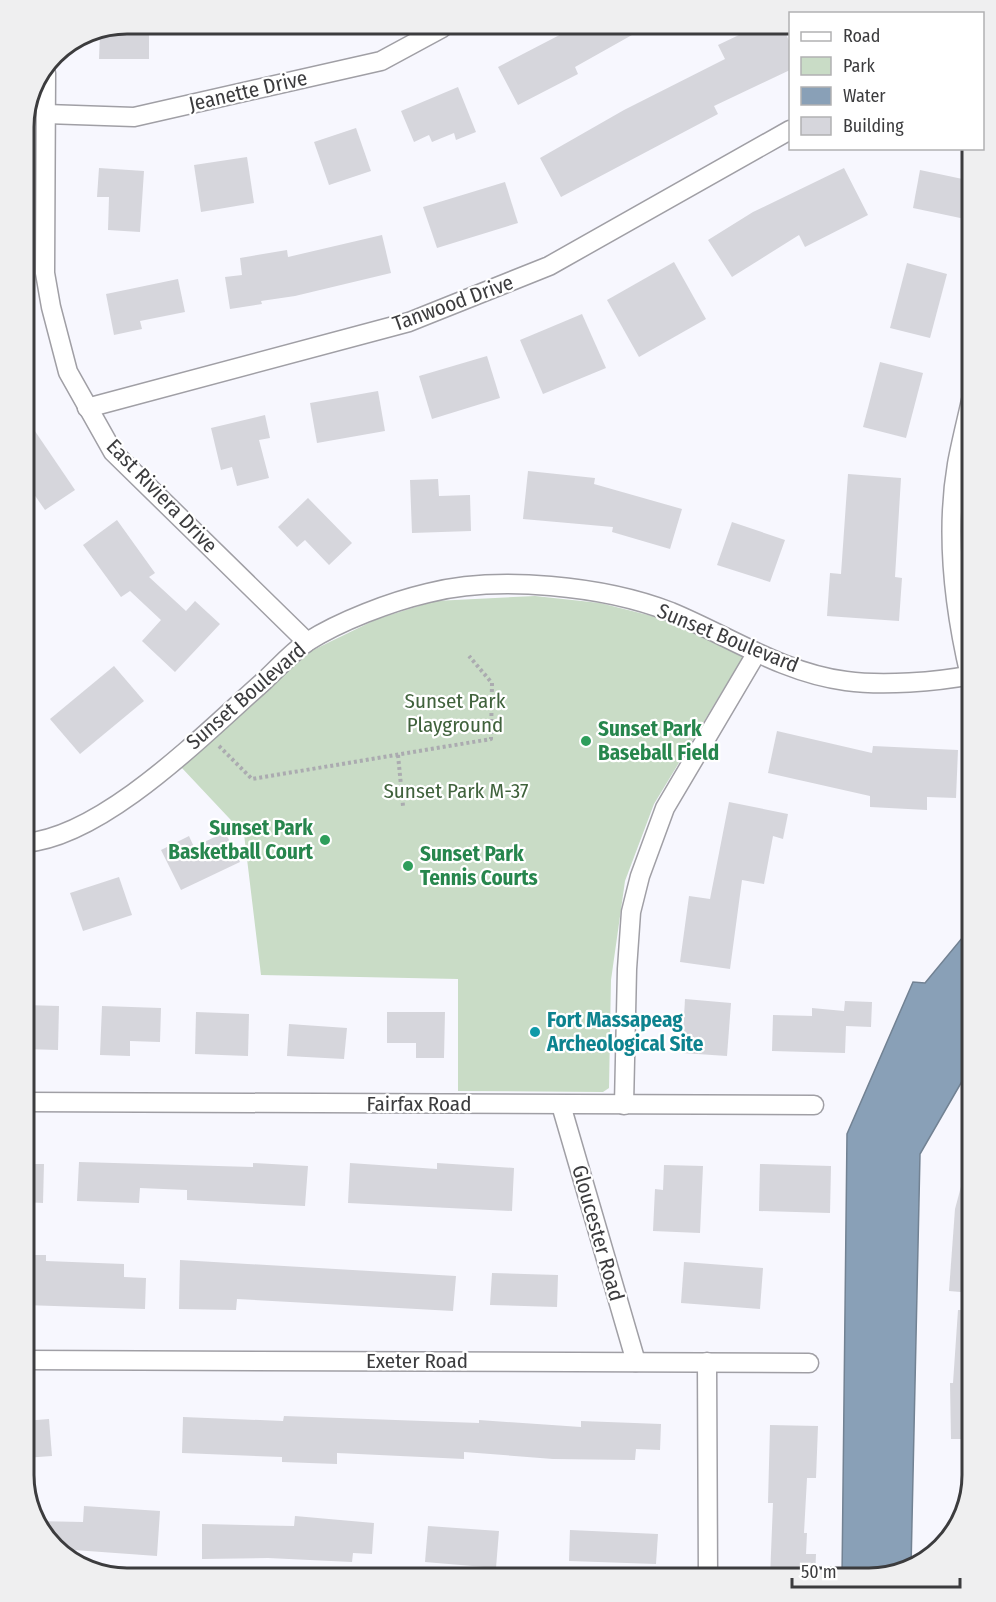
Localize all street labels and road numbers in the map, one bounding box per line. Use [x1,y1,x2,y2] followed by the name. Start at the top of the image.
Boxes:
[186,65,310,117] street label: Jeanette Drive
[389,269,517,337] street label: Tanwood Drive
[101,434,223,558] street label: East Riviera Drive
[653,598,803,678] street label: Sunset Boulevard
[181,637,311,755] street label: Sunset Boulevard
[367,1091,471,1117] street label: Fairfax Road
[566,1162,630,1304] street label: Gloucester Road
[366,1348,468,1374] street label: Exeter Road

